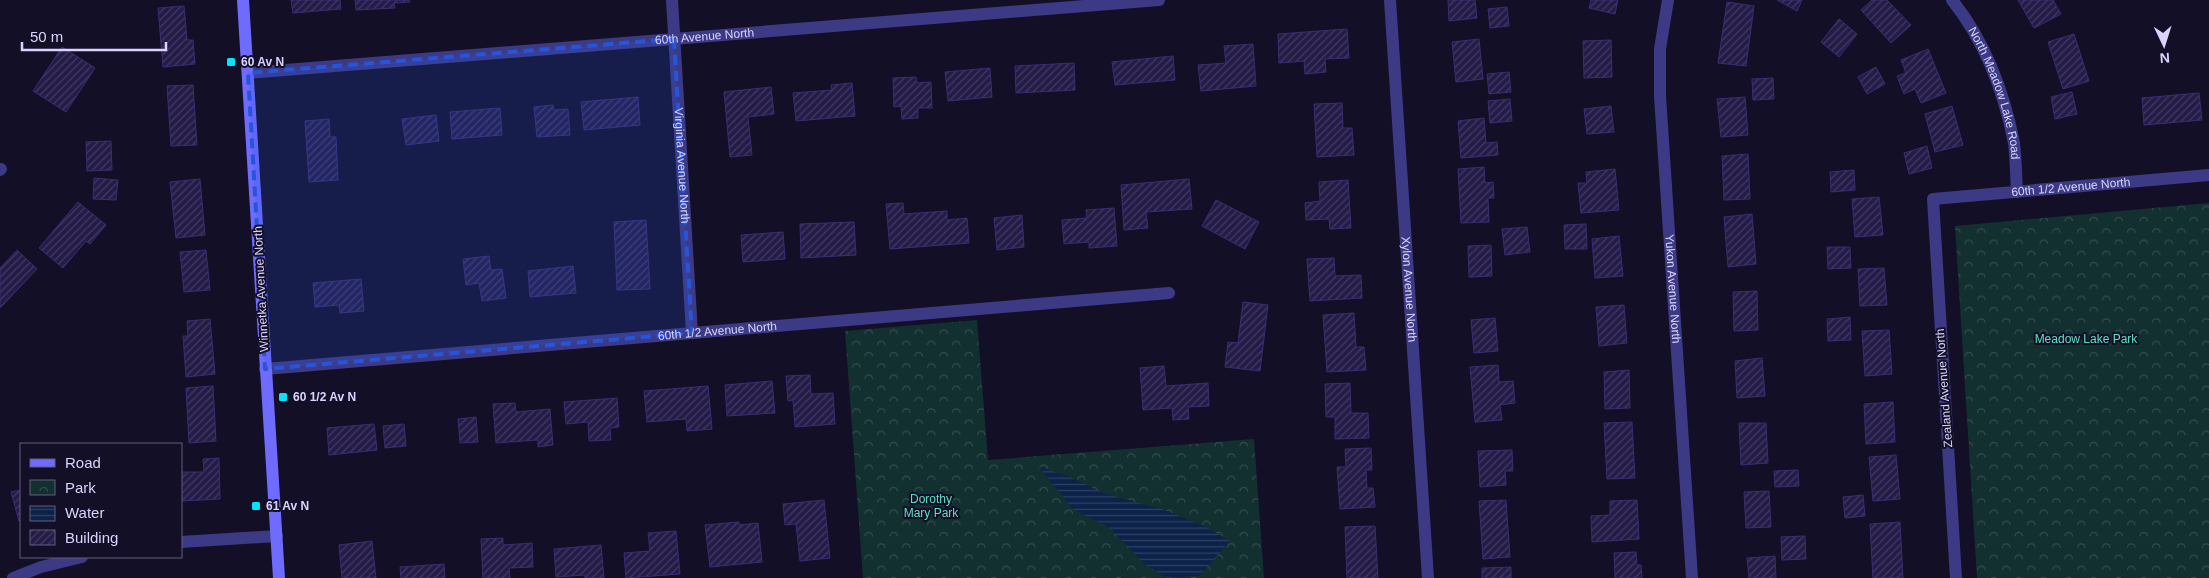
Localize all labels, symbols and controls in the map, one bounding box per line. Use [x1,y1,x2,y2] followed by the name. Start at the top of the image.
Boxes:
[22,20,166,52] scale bar
[2139,20,2189,70] north arrow
[654,25,755,47] street label: 60th Avenue North
[1965,25,2022,160] street label: North Meadow Lake Road
[30,28,63,45] text: 50 m
[2159,50,2171,66] text: N
[241,55,284,69] place label: 60 Av N
[225,56,237,68] marker: 60 Av N
[671,107,692,224] street label: Virginia Avenue North
[2011,175,2131,199] street label: 60th 1/2 Avenue North
[251,226,271,352] street label: Winnetka Avenue North
[1662,234,1683,344] street label: Yukon Avenue North
[1399,236,1419,343] street label: Xylon Avenue North
[657,319,777,343] street label: 60th 1/2 Avenue North
[1933,328,1955,448] street label: Zealand Avenue North
[2035,332,2138,346] park label: Meadow Lake Park
[293,390,356,404] place label: 60 1/2 Av N
[277,391,289,403] marker: 60 1/2 Av N
[20,443,182,558] legend
[65,454,101,471] text: Road
[65,479,96,496] text: Park
[904,492,959,520] park label: Dorothy Mary Park
[266,499,309,513] place label: 61 Av N
[250,500,262,512] marker: 61 Av N
[65,504,104,521] text: Water
[65,529,118,546] text: Building

